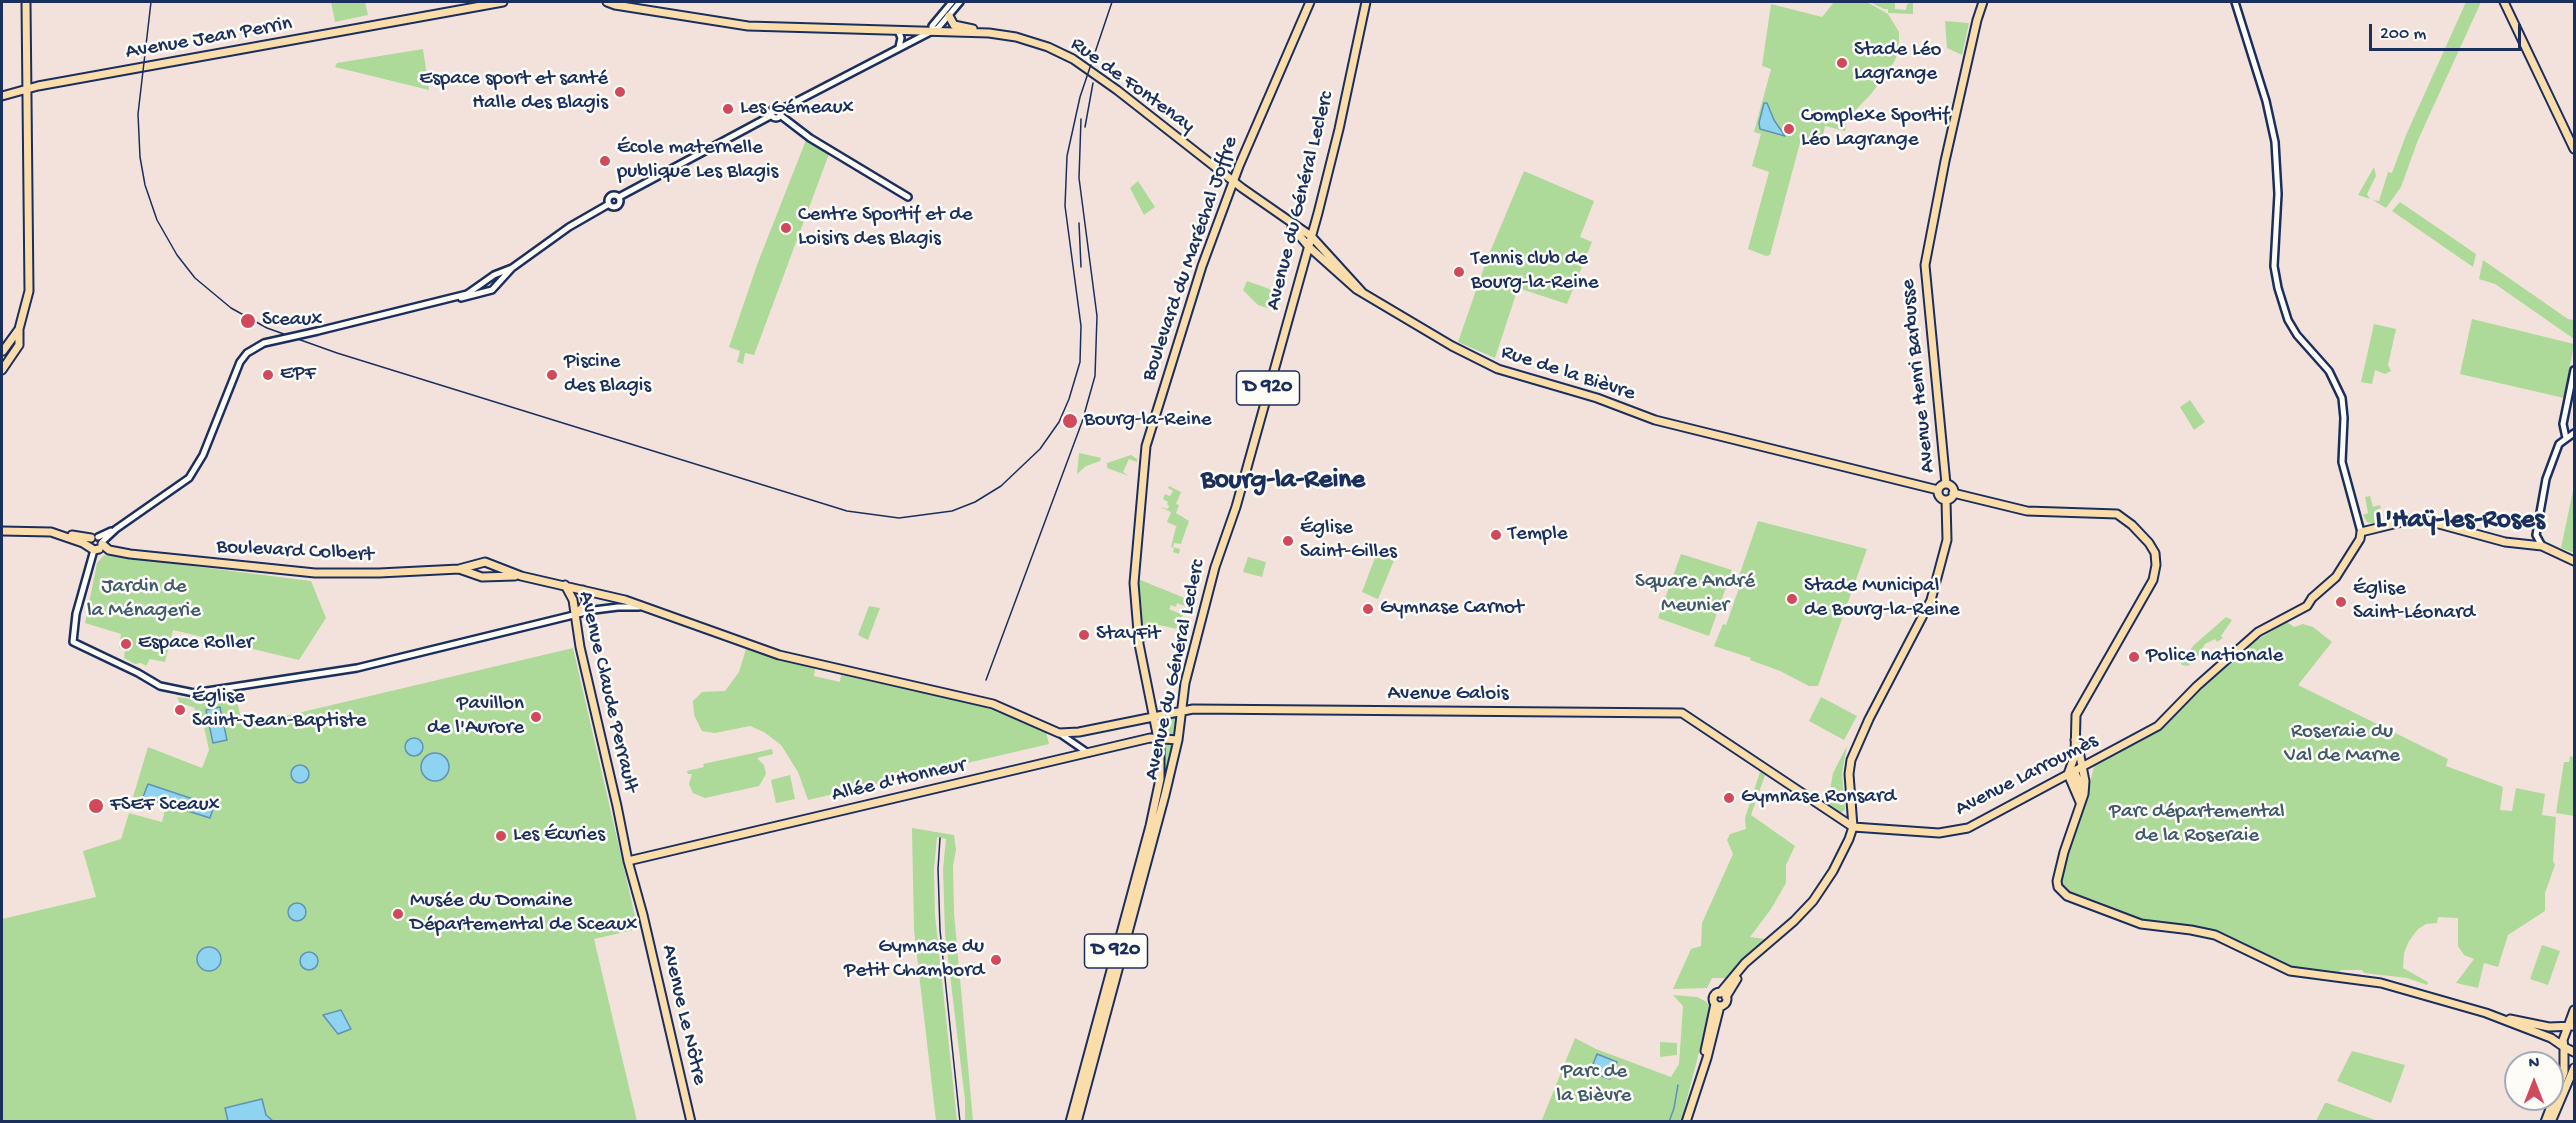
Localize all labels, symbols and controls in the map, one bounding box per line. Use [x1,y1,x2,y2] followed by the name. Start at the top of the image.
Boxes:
[124,12,294,66] street label: Avenue Jean Perrin
[2372,12,2524,50] scale bar
[2380,24,2426,45] text: 200 m
[1065,32,1199,140] street label: Rue de Fontenay
[1854,38,1942,88] place label: Stade Léo Lagrange
[1835,56,1849,70] marker: Stade Léo Lagrange
[419,67,608,117] place label: Espace sport et santé Halle des Blagis
[613,85,627,99] marker: Espace sport et santé Halle des Blagis
[1262,89,1340,313] street label: Avenue du Général Leclerc
[740,96,854,122] place label: Les Gémeaux
[721,102,735,116] marker: Les Gémeaux
[1801,104,1949,154] place label: Complexe Sportif Léo Lagrange
[1782,122,1796,136] marker: Complexe Sportif Léo Lagrange
[1137,133,1245,385] street label: Boulevard du Maréchal Joffre
[617,136,778,186] place label: École maternelle publique Les Blagis
[598,154,612,168] marker: École maternelle publique Les Blagis
[798,203,972,253] place label: Centre Sportif et de Loisirs des Blagis
[779,221,793,235] marker: Centre Sportif et de Loisirs des Blagis
[1471,247,1599,297] place label: Tennis club de Bourg-la-Reine
[1452,265,1466,279] marker: Tennis club de Bourg-la-Reine
[1896,278,1942,474] street label: Avenue Henri Barbusse
[262,308,322,334] place label: Sceaux
[239,312,257,330] marker: Sceaux
[1498,340,1638,408] street label: Rue de la Bièvre
[564,350,651,400] place label: Piscine des Blagis
[280,362,315,388] place label: EPF
[261,368,275,382] marker: EPF
[545,368,559,382] marker: Piscine des Blagis
[1236,371,1300,405] road number: D 920
[1084,408,1212,434] place label: Bourg-la-Reine
[1061,412,1079,430] marker: Bourg-la-Reine
[1201,466,1365,498] district label: Bourg-la-Reine
[2375,506,2545,538] district label: L'Haÿ-les-Roses
[1300,516,1397,566] place label: Église Saint-Gilles
[1508,522,1568,548] place label: Temple
[1489,528,1503,542] marker: Temple
[1281,534,1295,548] marker: Église Saint-Gilles
[216,535,374,569] street label: Boulevard Colbert
[1140,558,1212,782] street label: Avenue du Général Leclerc
[1635,570,1755,620] park label: Square André Meunier
[1804,574,1960,624] place label: Stade Municipal de Bourg-la-Reine
[87,575,201,625] park label: Jardin de la Ménagerie
[2353,577,2475,627] place label: Église Saint-Léonard
[572,589,642,795] street label: Avenue Claude Perrault
[1785,592,1799,606] marker: Stade Municipal de Bourg-la-Reine
[2334,595,2348,609] marker: Église Saint-Léonard
[1380,596,1524,622] place label: Gymnase Carnot
[1361,602,1375,616] marker: Gymnase Carnot
[1096,622,1160,648] place label: StayFit
[1077,628,1091,642] marker: StayFit
[138,631,253,657] place label: Espace Roller
[119,637,133,651] marker: Espace Roller
[2146,644,2283,670] place label: Police nationale
[2127,650,2141,664] marker: Police nationale
[1388,682,1508,708] street label: Avenue Galois
[192,685,366,735] place label: Église Saint-Jean-Baptiste
[427,692,524,742] place label: Pavillon de l'Aurore
[173,703,187,717] marker: Église Saint-Jean-Baptiste
[529,710,543,724] marker: Pavillon de l'Aurore
[2284,720,2400,770] park label: Roseraie du Val de Marne
[1952,729,2102,823] street label: Avenue Larroumès
[829,753,969,809] street label: Allée d'Honneur
[1741,785,1896,811] place label: Gymnase Ronsard
[1722,791,1736,805] marker: Gymnase Ronsard
[110,793,220,819] place label: FSEF Sceaux
[87,797,105,815] marker: FSEF Sceaux
[2109,800,2285,850] park label: Parc départemental de la Roseraie
[513,823,605,849] place label: Les Écuries
[494,829,508,843] marker: Les Écuries
[410,889,637,939] place label: Musée du Domaine Départemental de Sceaux
[391,907,405,921] marker: Musée du Domaine Départemental de Sceaux
[1084,934,1148,968] road number: D 920
[844,935,984,985] place label: Gymnase du Petit Chambord
[655,942,711,1088] street label: Avenue Le Nôtre
[989,953,1003,967] marker: Gymnase du Petit Chambord
[2504,1051,2564,1111] north arrow
[2529,1055,2539,1074] text: N
[1557,1060,1631,1110] park label: Parc de la Bièvre

